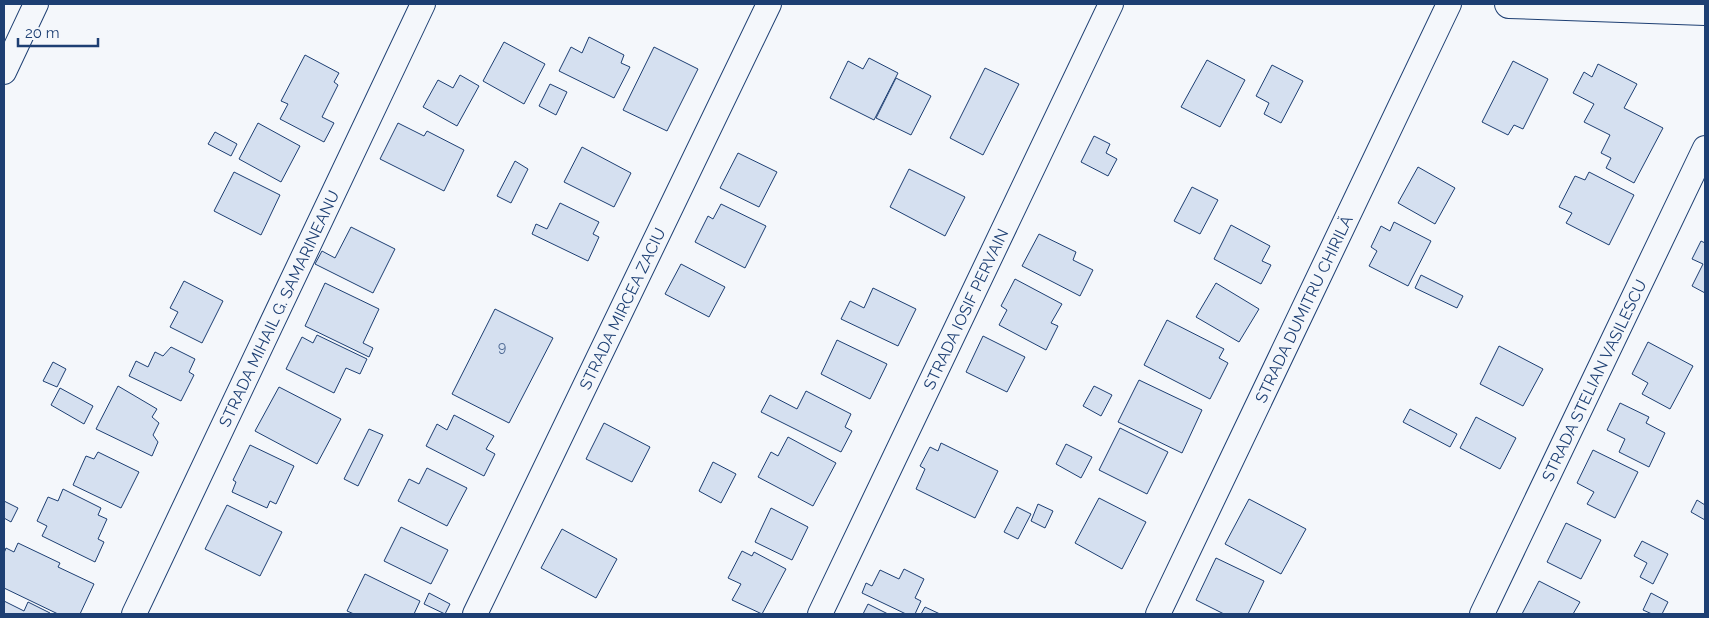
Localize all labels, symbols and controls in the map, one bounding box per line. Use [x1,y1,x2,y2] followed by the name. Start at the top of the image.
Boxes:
[18,15,98,47] scale bar
[25,24,60,42] text: 20 m
[215,187,343,430] street label: STRADA MIHAIL G. SAMARINEANU
[1251,212,1356,406] street label: STRADA DUMITRU CHIRILĂ
[575,225,669,393] street label: STRADA MIRCEA ZACIU
[919,225,1012,392] street label: STRADA IOSIF PERVAIN
[1537,276,1650,484] street label: STRADA STELIAN VASILESCU
[498,339,506,355] house number: 9

